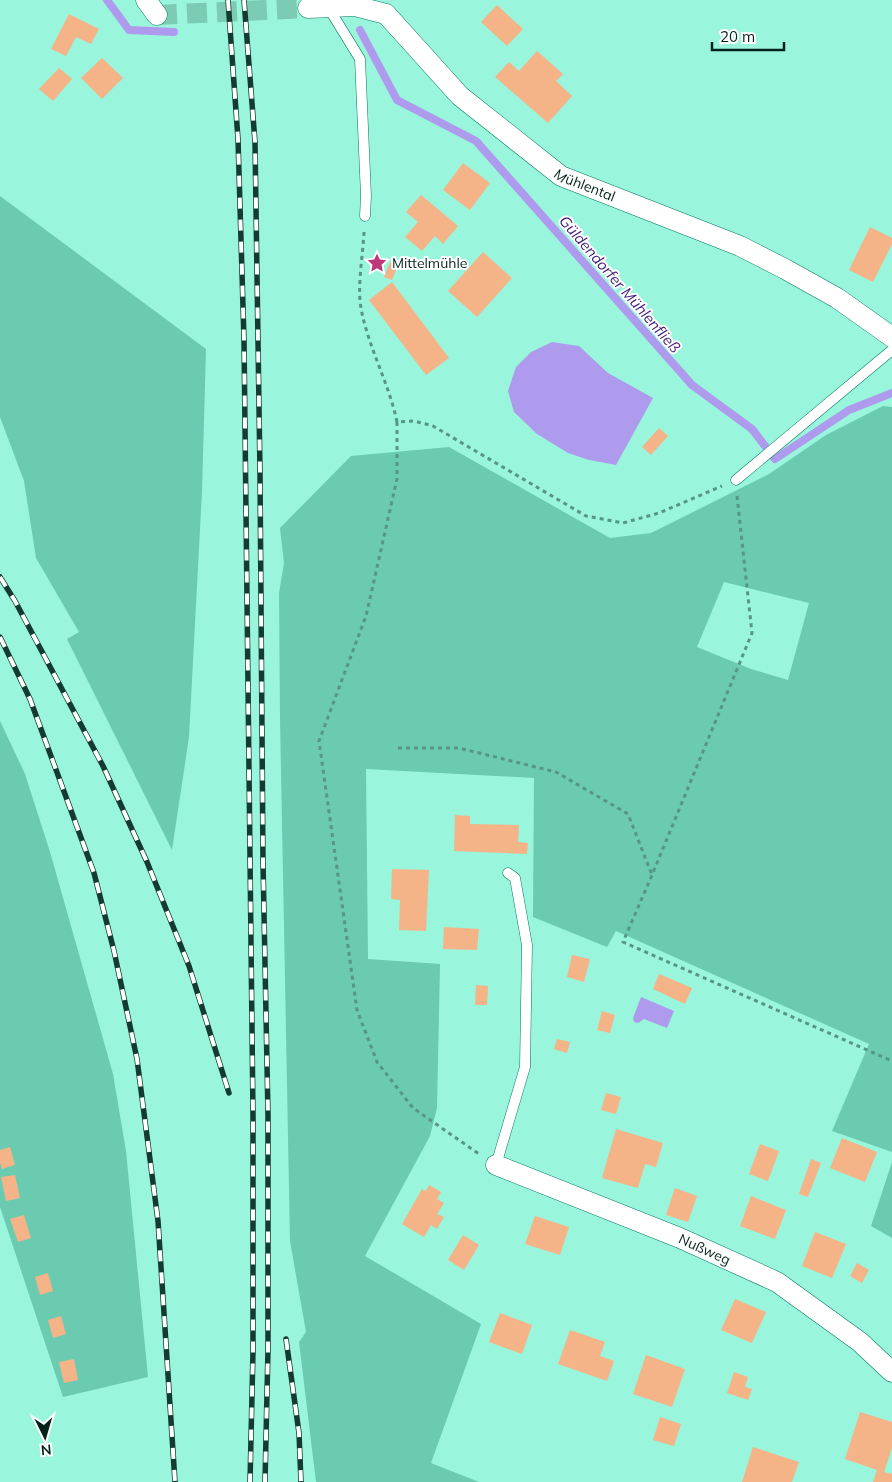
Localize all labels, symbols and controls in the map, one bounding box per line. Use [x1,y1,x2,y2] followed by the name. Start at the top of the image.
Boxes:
[712,20,784,52] scale bar
[720,27,755,46] text: 20 m
[550,165,618,205] street label: Mühlental
[555,211,685,357] water label: Güldendorfer Mühlenfließ
[366,252,388,274] place icon: Mittelmühle
[392,254,467,272] place label: Mittelmühle
[676,1230,733,1269] street label: Nußweg
[20,1412,70,1462] north arrow
[40,1441,52,1459] text: N

